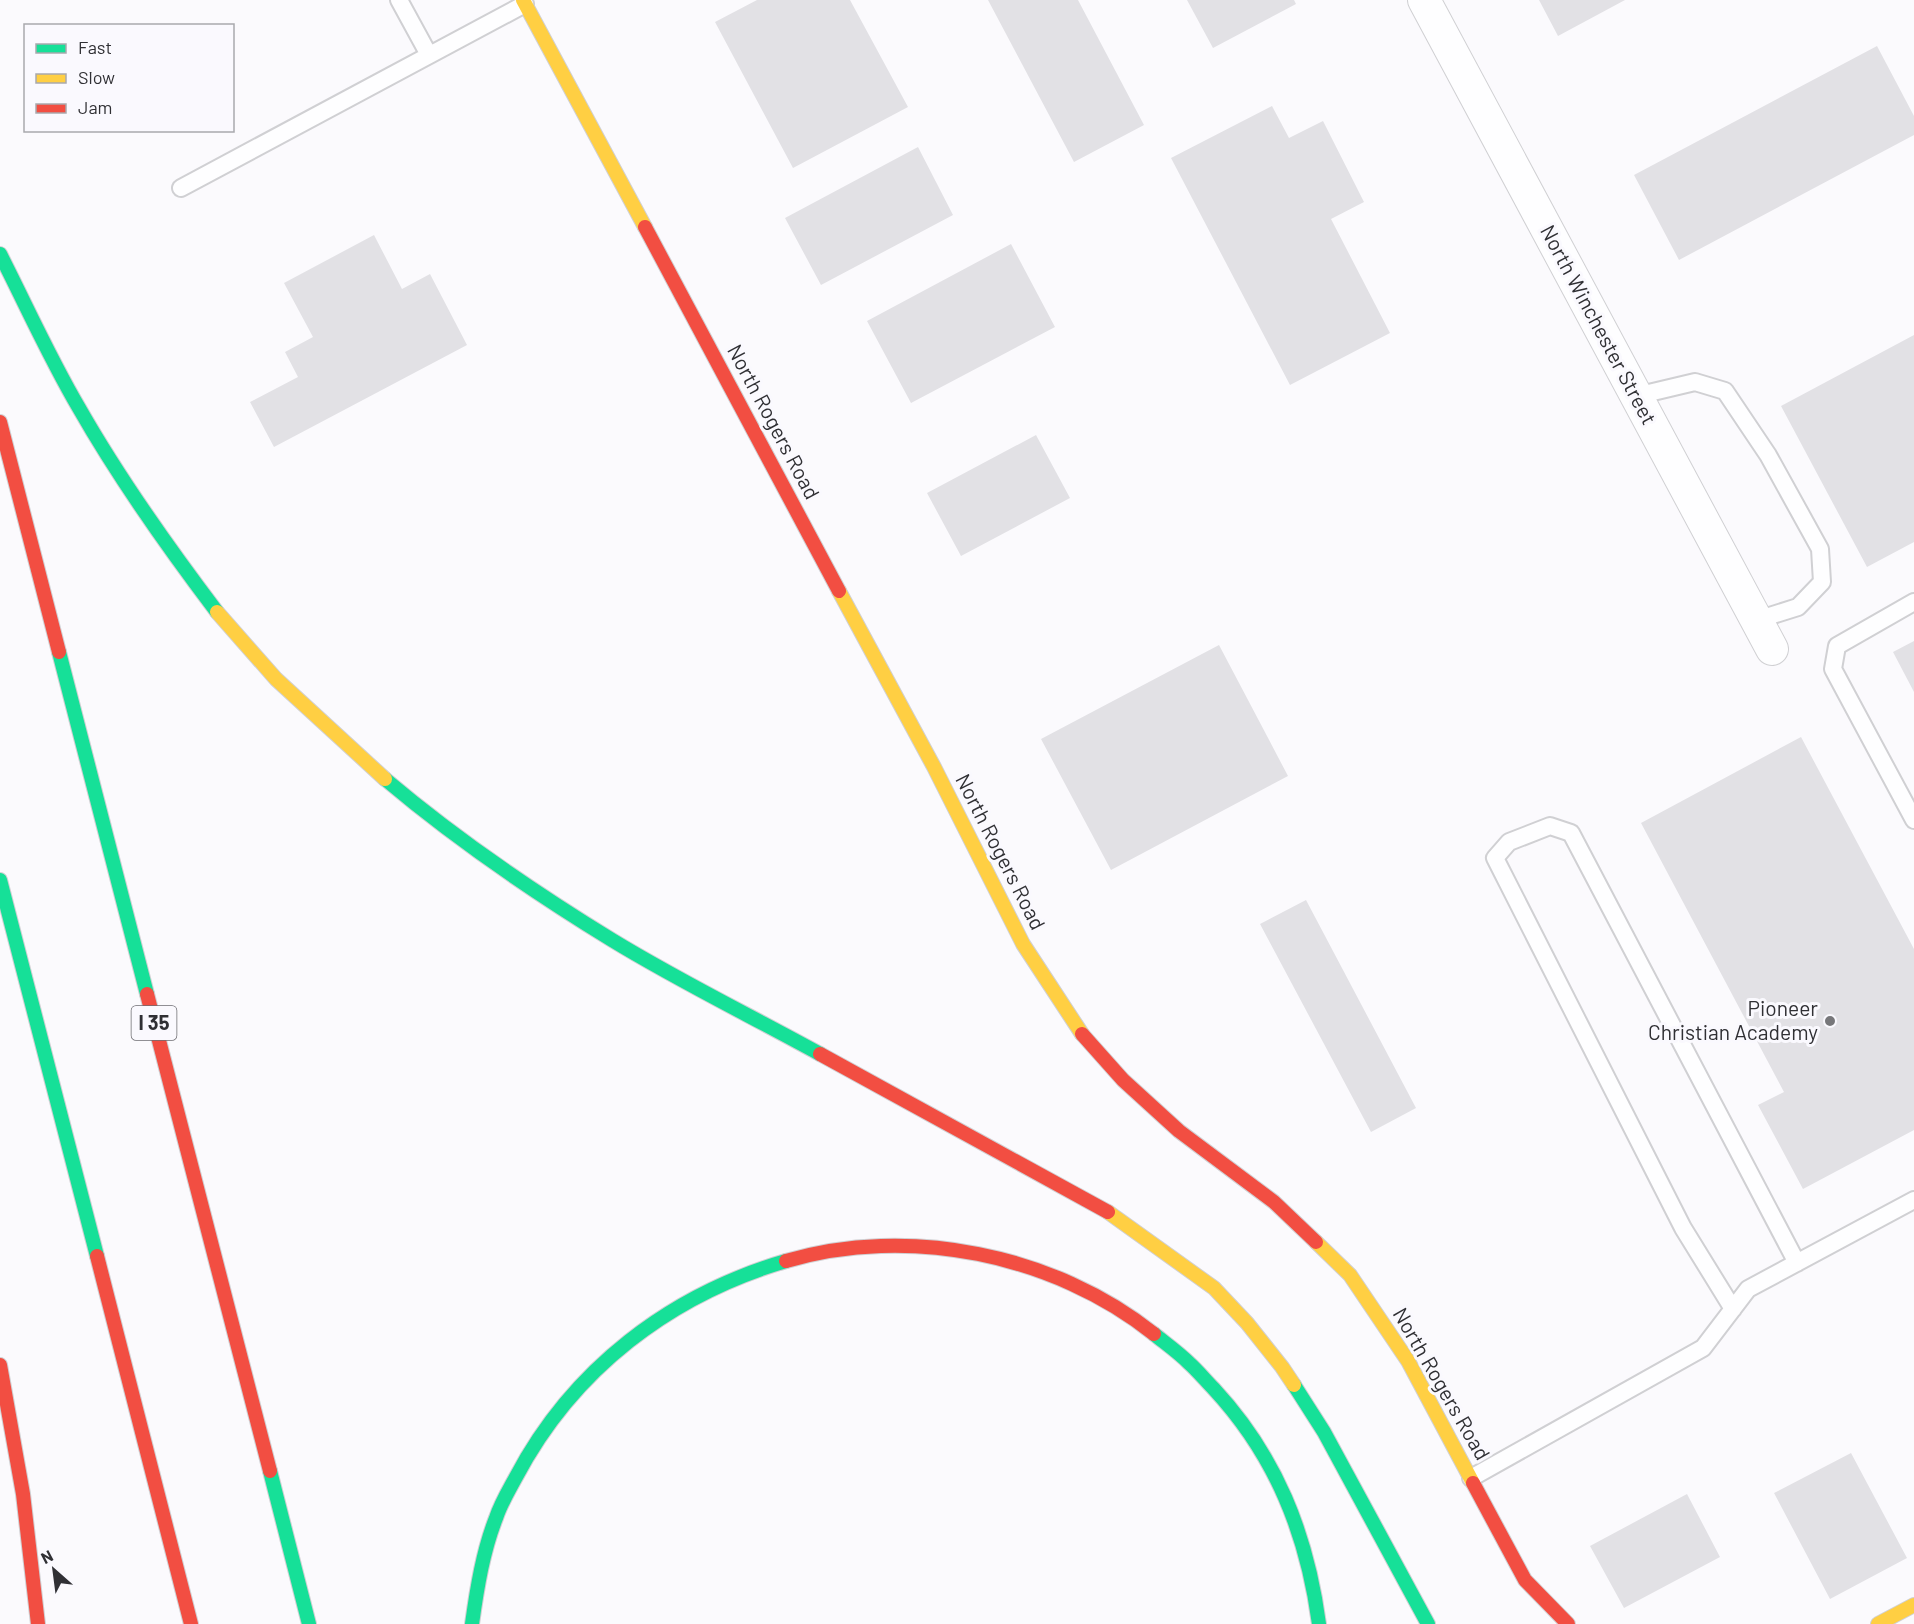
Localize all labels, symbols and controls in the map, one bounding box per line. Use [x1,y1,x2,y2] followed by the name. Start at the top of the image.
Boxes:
[24,24,234,132] legend
[78,36,112,58] text: Fast
[78,66,115,88] text: Slow
[78,96,112,118] text: Jam
[1536,220,1663,428] street label: North Winchester Street
[723,340,826,503] street label: North Rogers Road
[951,769,1051,933] street label: North Rogers Road
[1648,995,1818,1044] place label: Pioneer Christian Academy
[132,1006,176,1040] road number: I 35
[1823,1014,1837,1028] marker: Pioneer Christian Academy
[1389,1303,1496,1464] street label: North Rogers Road
[24,1540,84,1600] north arrow
[38,1545,56,1567] text: N

